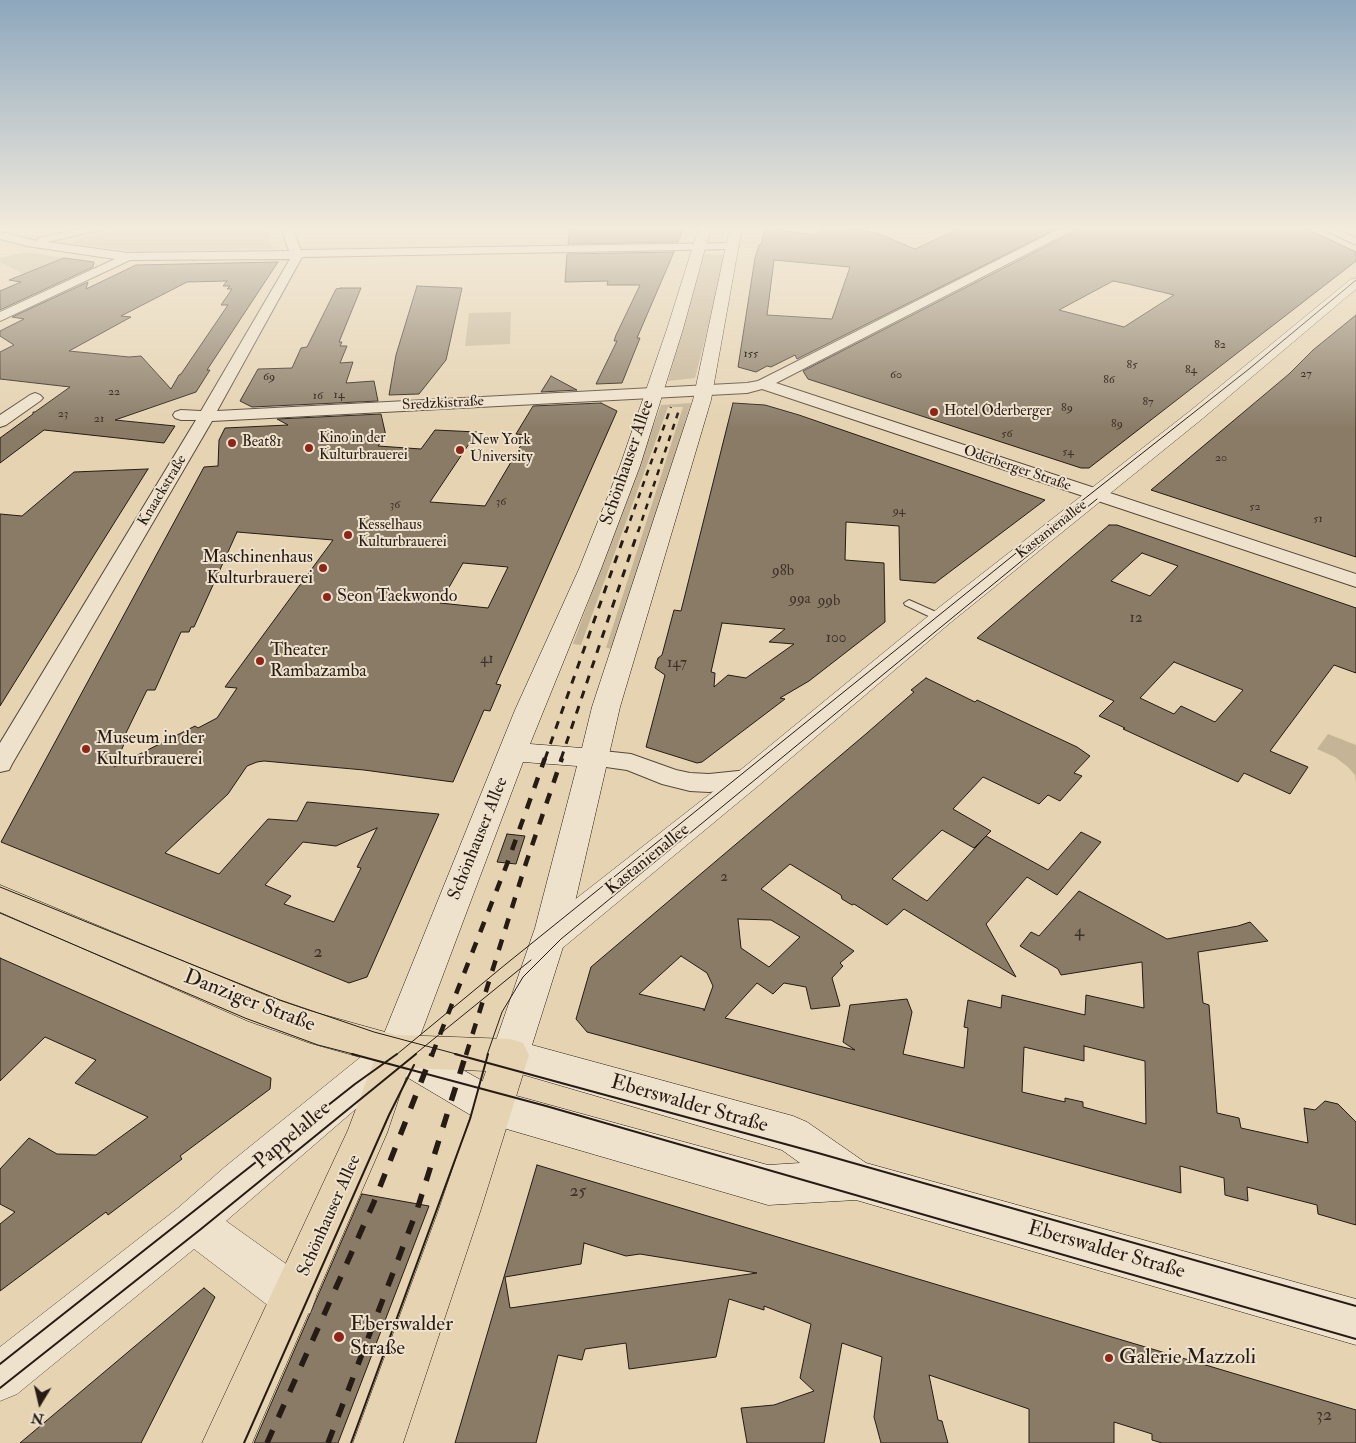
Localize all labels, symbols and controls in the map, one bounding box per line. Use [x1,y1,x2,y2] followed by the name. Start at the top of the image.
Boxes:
[1214,338,1226,352] house number: 82
[744,347,758,361] house number: 155
[1127,358,1137,372] house number: 85
[1185,363,1197,377] house number: 84
[1300,367,1312,381] house number: 27
[890,368,902,382] house number: 60
[263,370,275,384] house number: 69
[1103,373,1115,387] house number: 86
[108,385,120,399] house number: 22
[334,388,344,402] house number: 14
[313,389,323,403] house number: 16
[402,393,484,415] street label: Sredzkistraße
[1142,395,1154,409] house number: 87
[597,398,659,528] street label: Schönhauser Allee
[1061,401,1073,415] house number: 89
[944,403,1051,421] place label: Hotel Oderberger
[928,406,940,418] marker: Hotel Oderberger
[58,407,68,421] house number: 23
[94,412,104,426] house number: 21
[1111,417,1123,431] house number: 89
[1001,427,1013,441] house number: 56
[319,430,408,465] place label: Kino in der Kulturbrauerei
[470,432,533,467] place label: New York University
[242,434,282,452] place label: Beat81
[226,437,238,449] marker: Beat81
[303,442,315,454] marker: Kino in der Kulturbrauerei
[961,442,1073,496] street label: Oderberger Straße
[454,444,466,456] marker: New York University
[1062,445,1074,459] house number: 54
[1215,451,1227,465] house number: 20
[135,452,191,530] street label: Knaackstraße
[496,495,506,509] house number: 36
[1013,497,1091,563] street label: Kastanienallee
[390,498,400,512] house number: 36
[1249,500,1261,514] house number: 52
[893,504,905,518] house number: 94
[1313,512,1323,526] house number: 51
[358,517,447,552] place label: Kesselhaus Kulturbrauerei
[342,529,354,541] marker: Kesselhaus Kulturbrauerei
[202,547,313,590] place label: Maschinenhaus Kulturbrauerei
[317,562,329,574] marker: Maschinenhaus Kulturbrauerei
[772,563,794,581] house number: 98b
[337,586,457,608] place label: Seon Taekwondo
[321,591,333,603] marker: Seon Taekwondo
[789,591,811,609] house number: 99a
[818,593,840,611] house number: 99b
[1130,610,1142,628] house number: 12
[826,630,846,648] house number: 100
[270,640,367,682] place label: Theater Rambazamba
[480,651,494,669] house number: 41
[254,655,266,667] marker: Theater Rambazamba
[667,655,687,673] house number: 147
[96,728,204,771] place label: Museum in der Kulturbrauerei
[80,743,92,755] marker: Museum in der Kulturbrauerei
[445,774,513,904] street label: Schönhauser Allee
[602,820,694,900] street label: Kastanienallee
[720,869,728,887] house number: 2
[1074,921,1084,943] house number: 4
[313,942,323,964] house number: 2
[180,965,318,1039] street label: Danziger Straße
[607,1071,771,1139] street label: Eberswalder Straße
[249,1097,337,1175] street label: Pappelallee
[294,1152,366,1280] street label: Schönhauser Allee
[570,1181,586,1203] house number: 25
[1024,1217,1188,1285] street label: Eberswalder Straße
[350,1312,453,1362] place label: Eberswalder Straße
[332,1330,346,1344] marker: Eberswalder Straße
[1119,1345,1256,1371] place label: Galerie Mazzoli
[1103,1352,1115,1364] marker: Galerie Mazzoli
[15,1378,65,1428] north arrow
[1316,1405,1332,1427] house number: 32
[30,1409,45,1428] text: N

